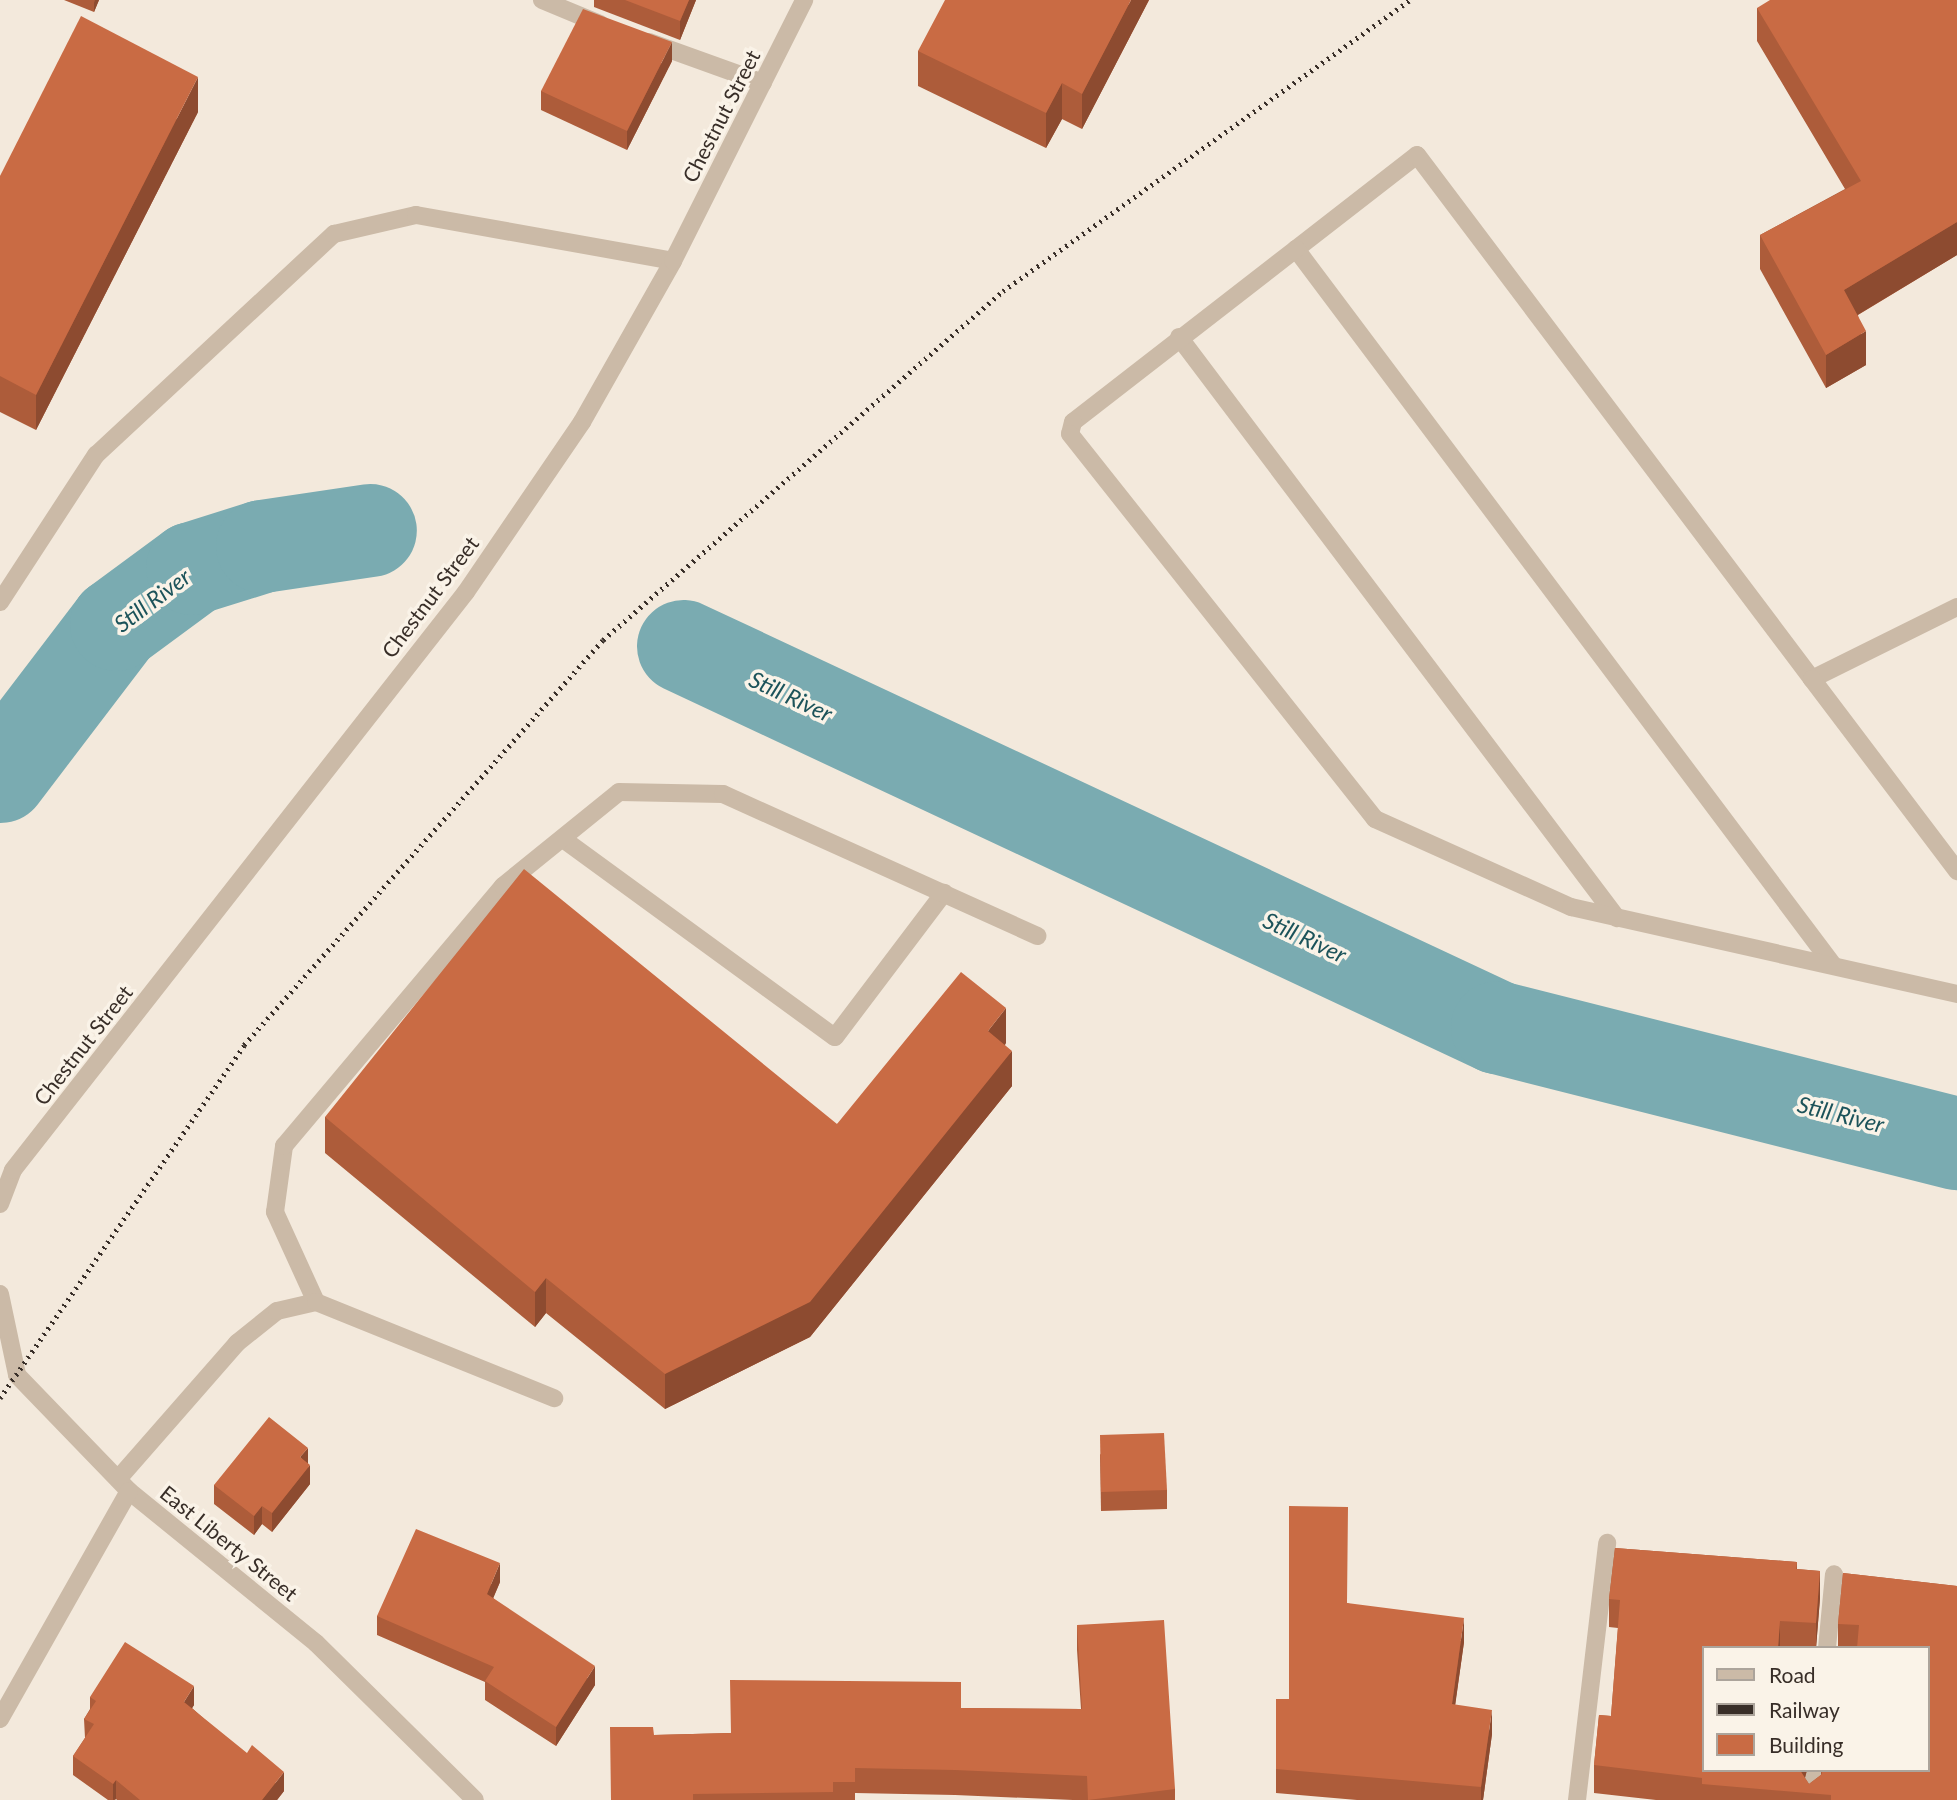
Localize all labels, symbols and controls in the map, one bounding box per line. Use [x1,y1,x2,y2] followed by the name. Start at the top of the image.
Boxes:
[677,46,765,186] street label: Chestnut Street
[376,531,484,663] street label: Chestnut Street
[108,562,196,638] water label: Still River
[745,665,837,727] water label: Still River
[1259,906,1351,968] water label: Still River
[28,980,138,1110] street label: Chestnut Street
[1795,1090,1887,1138] water label: Still River
[155,1480,303,1606] street label: East Liberty Street
[1702,1646,1929,1772] legend
[1769,1662,1816,1687] text: Road
[1769,1697,1840,1722] text: Railway
[1769,1732,1844,1757] text: Building

